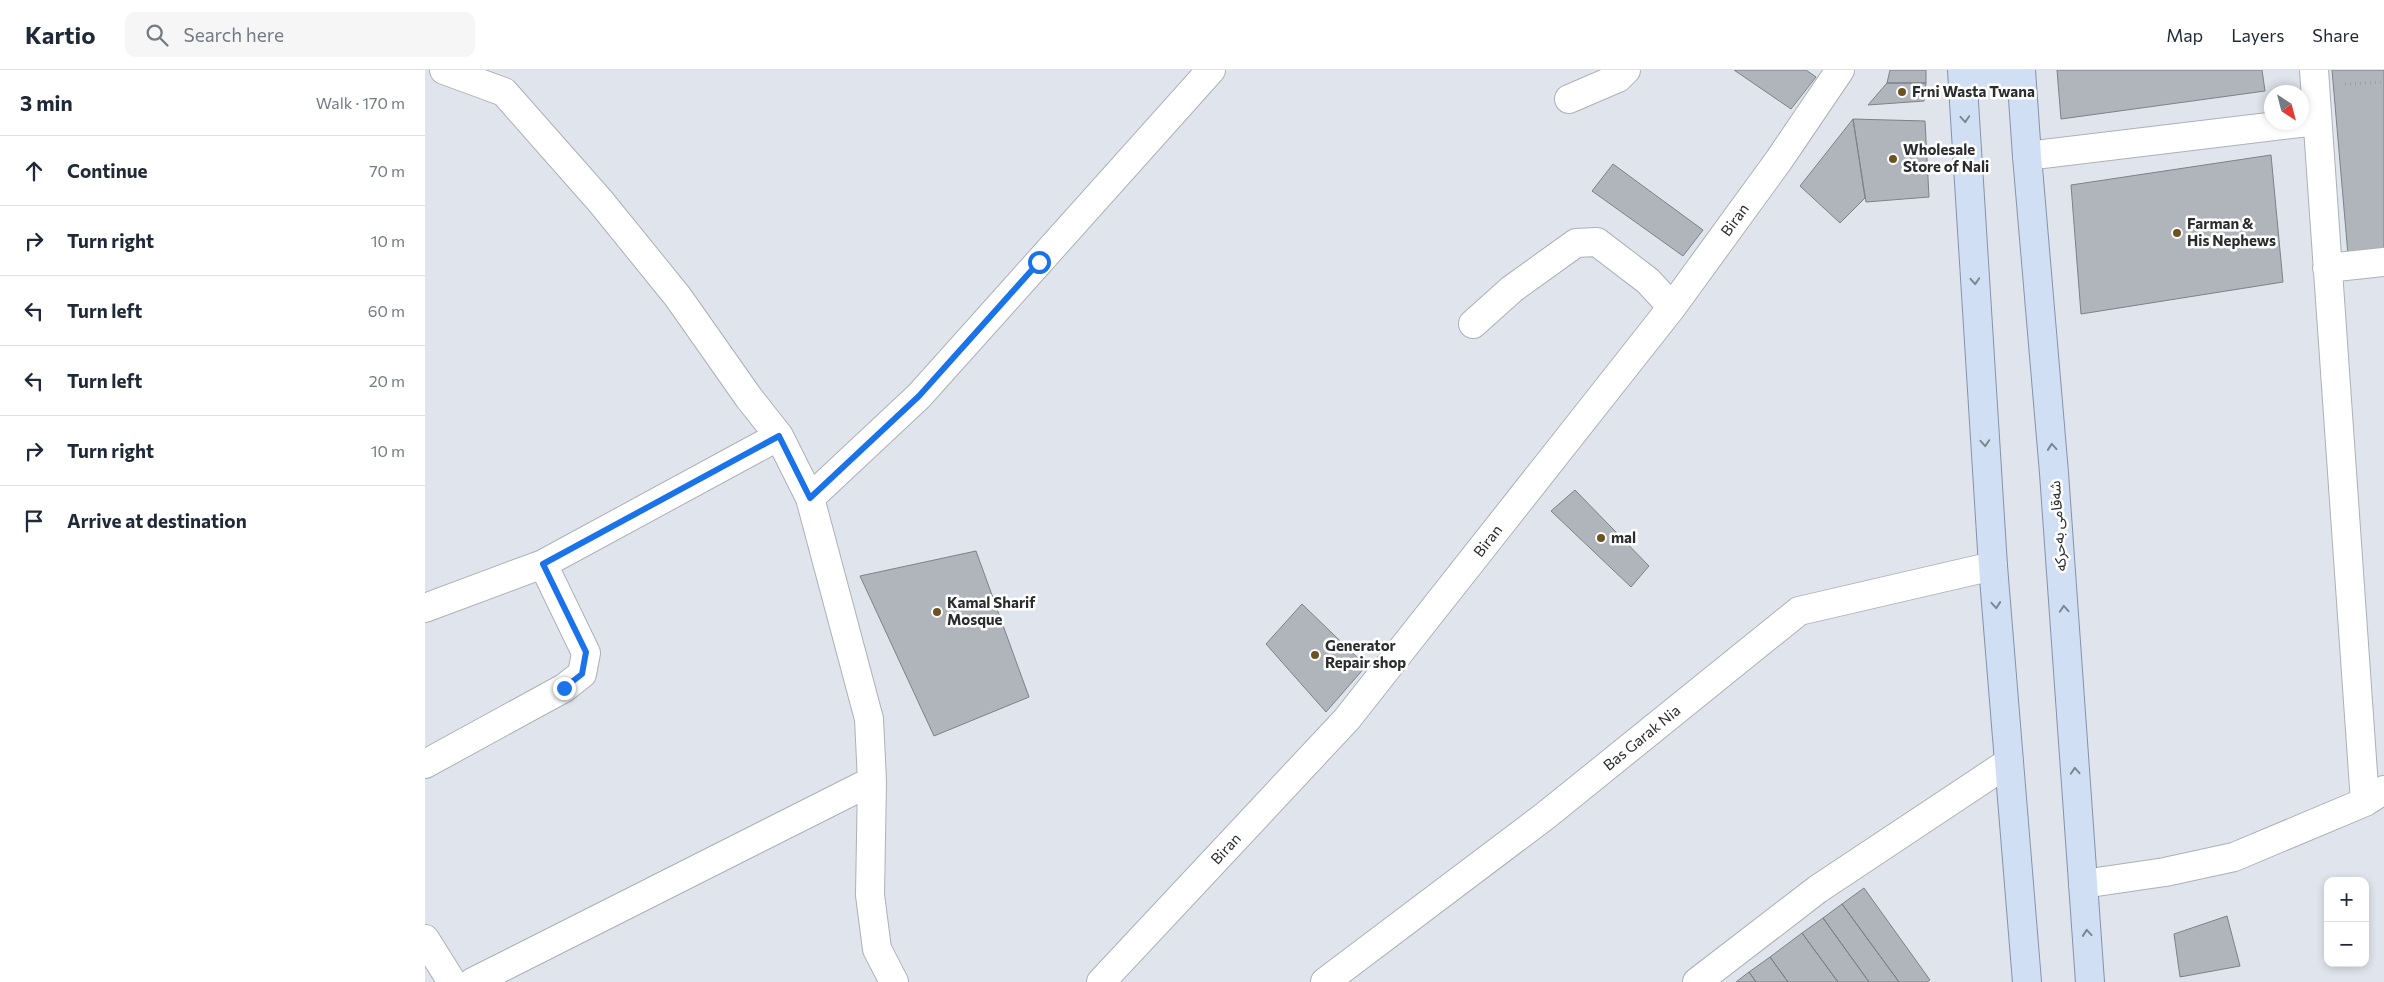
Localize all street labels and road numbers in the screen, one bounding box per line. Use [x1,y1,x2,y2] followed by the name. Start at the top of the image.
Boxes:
[1716,200,1752,239] street label: Biran
[2045,480,2070,572] street label: شەقامی بەحرکە
[1469,521,1505,560] street label: Biran
[1599,701,1683,774] street label: Bas Garak Nia
[1206,829,1244,868] street label: Biran

